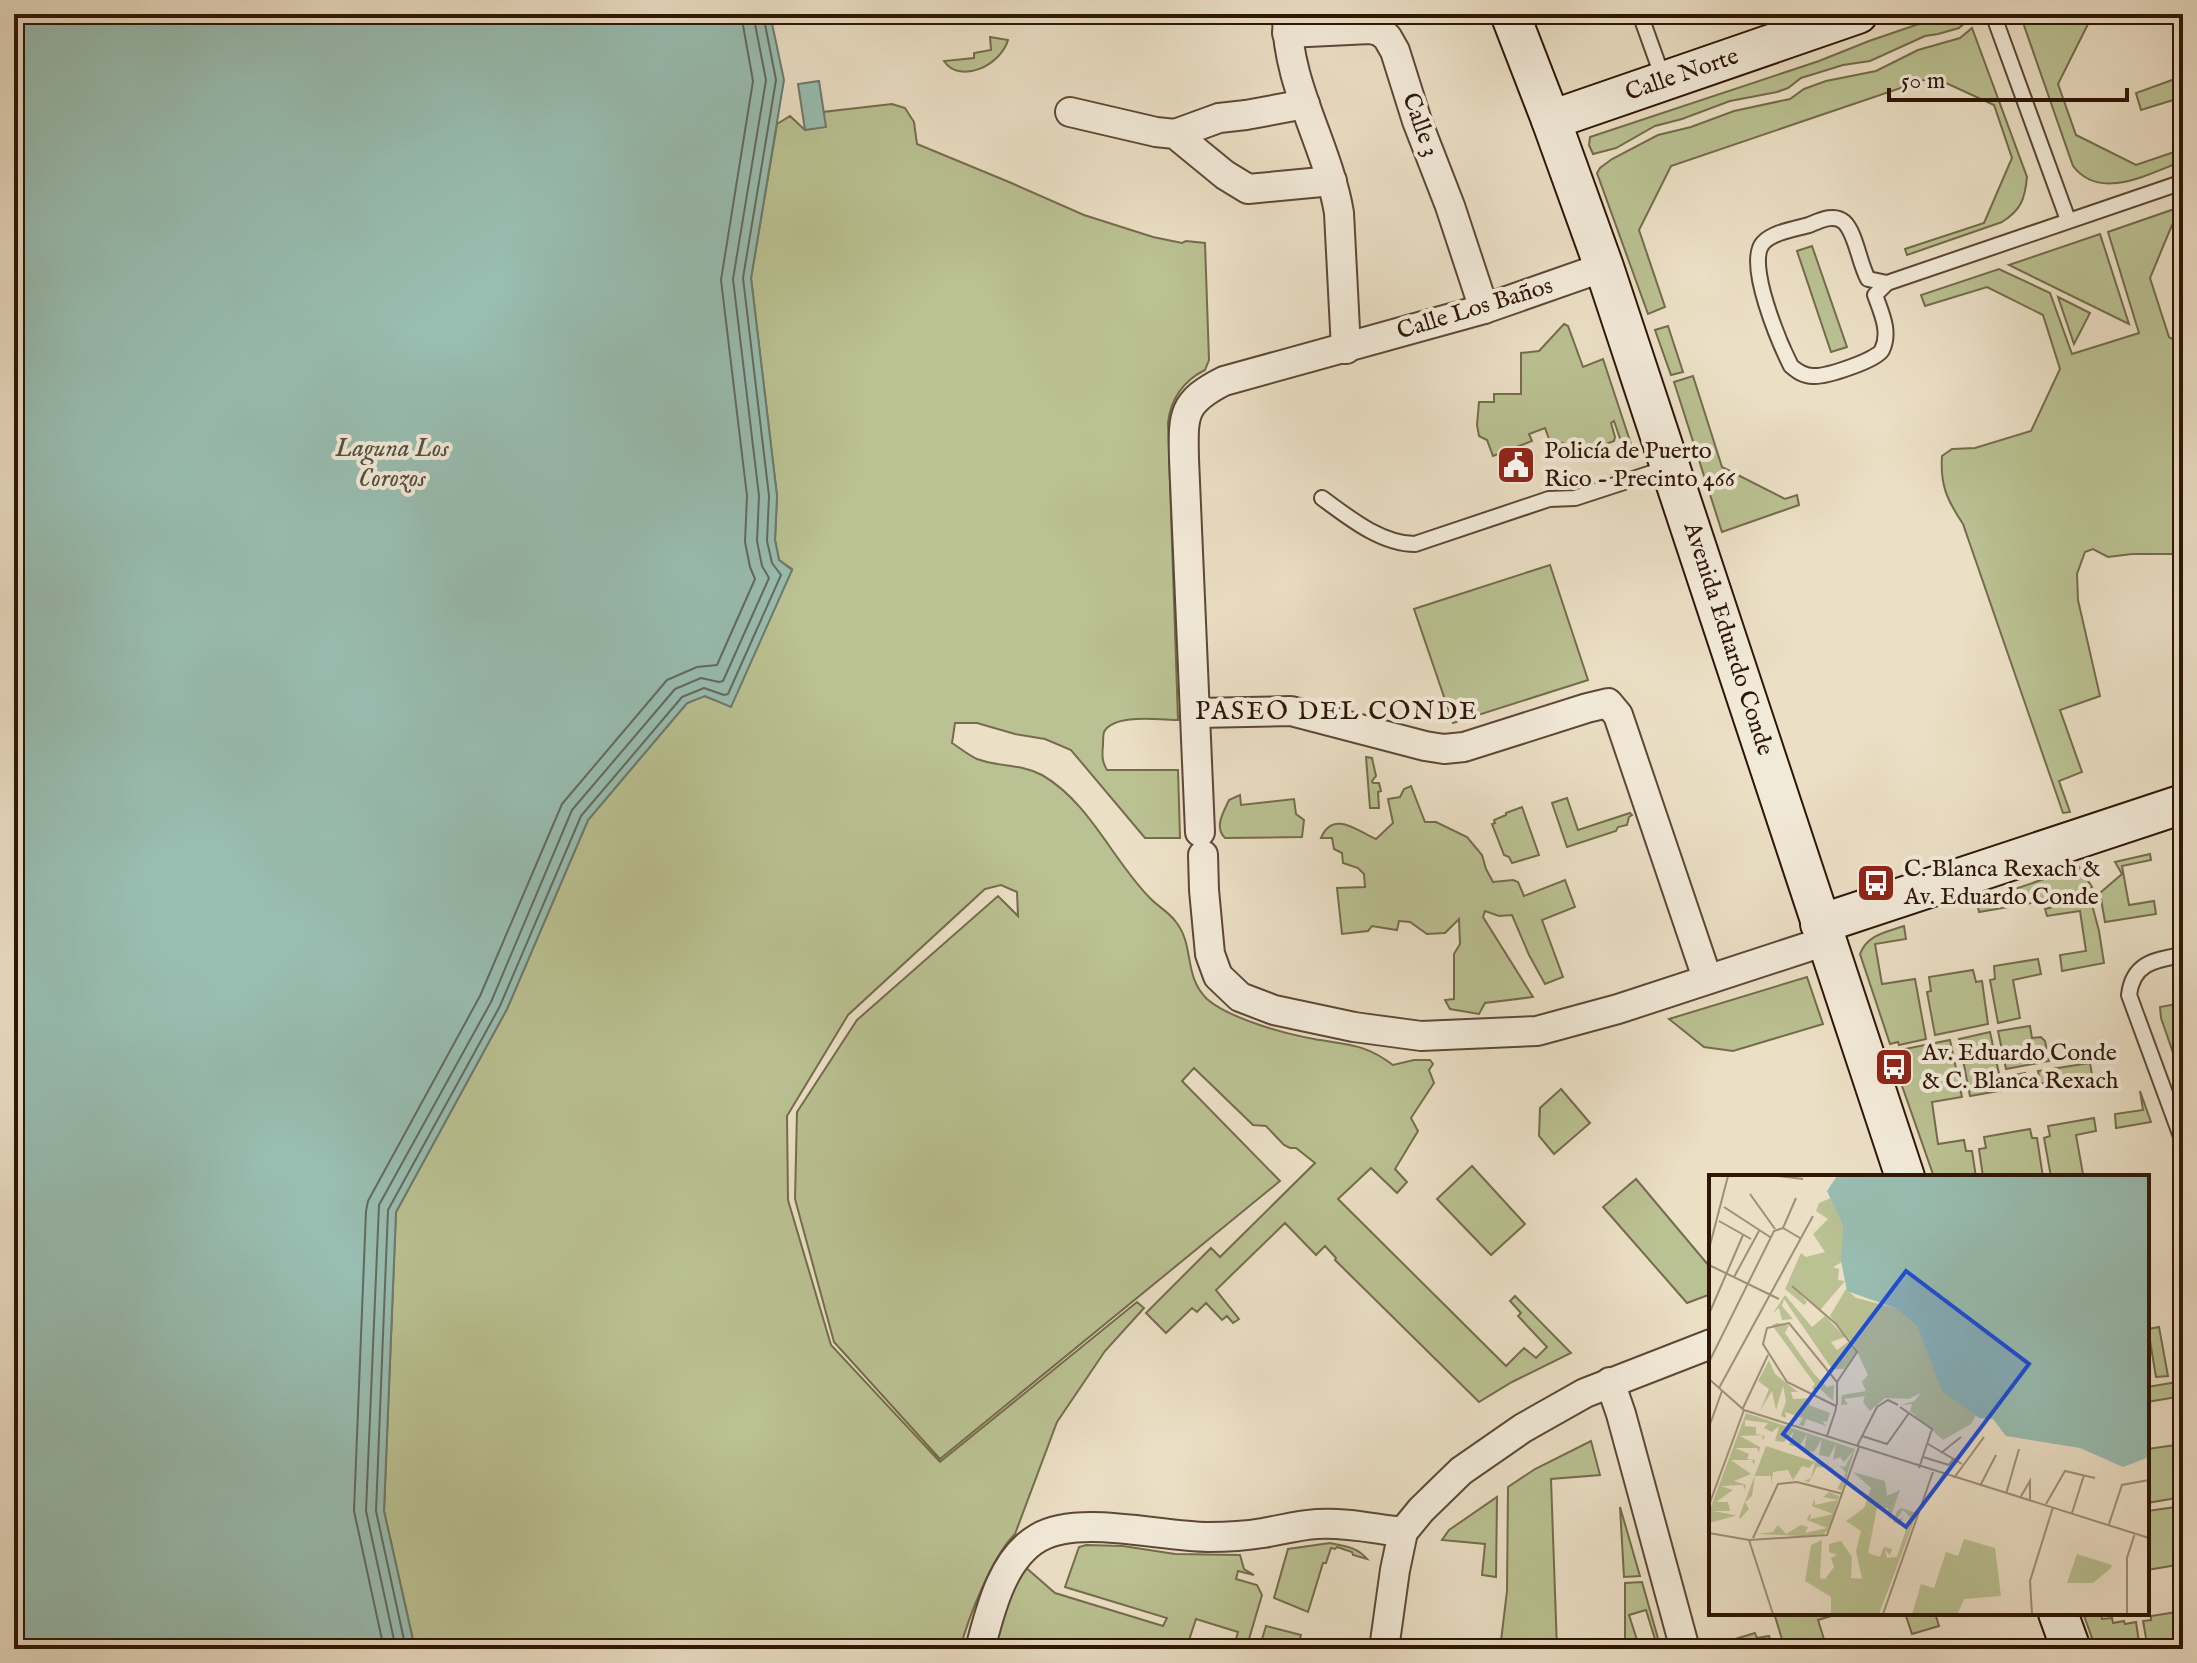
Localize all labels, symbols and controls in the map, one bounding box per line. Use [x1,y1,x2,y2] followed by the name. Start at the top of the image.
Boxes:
[1621,41,1743,109] street label: Calle Norte
[1889,52,2127,102] scale bar
[1901,66,1945,97] text: 50 m
[1394,89,1446,161] street label: Calle 3
[1393,271,1557,347] street label: Calle Los Baños
[334,432,449,495] water label: Laguna Los Corozos
[1544,436,1736,495] place label: Policía de Puerto Rico - Precinto 466
[1495,444,1537,486] public building icon: Policía de Puerto Rico - Precinto 466
[1675,518,1780,760] street label: Avenida Eduardo Conde
[1195,695,1479,728] district label: PASEO DEL CONDE
[1903,854,2100,913] place label: C. Blanca Rexach & Av. Eduardo Conde
[1855,862,1897,904] bus stop icon: C. Blanca Rexach & Av. Eduardo Conde
[1921,1038,2119,1097] place label: Av. Eduardo Conde & C. Blanca Rexach
[1873,1046,1915,1088] bus stop icon: Av. Eduardo Conde & C. Blanca Rexach
[1709,1175,2149,1615] inset map

